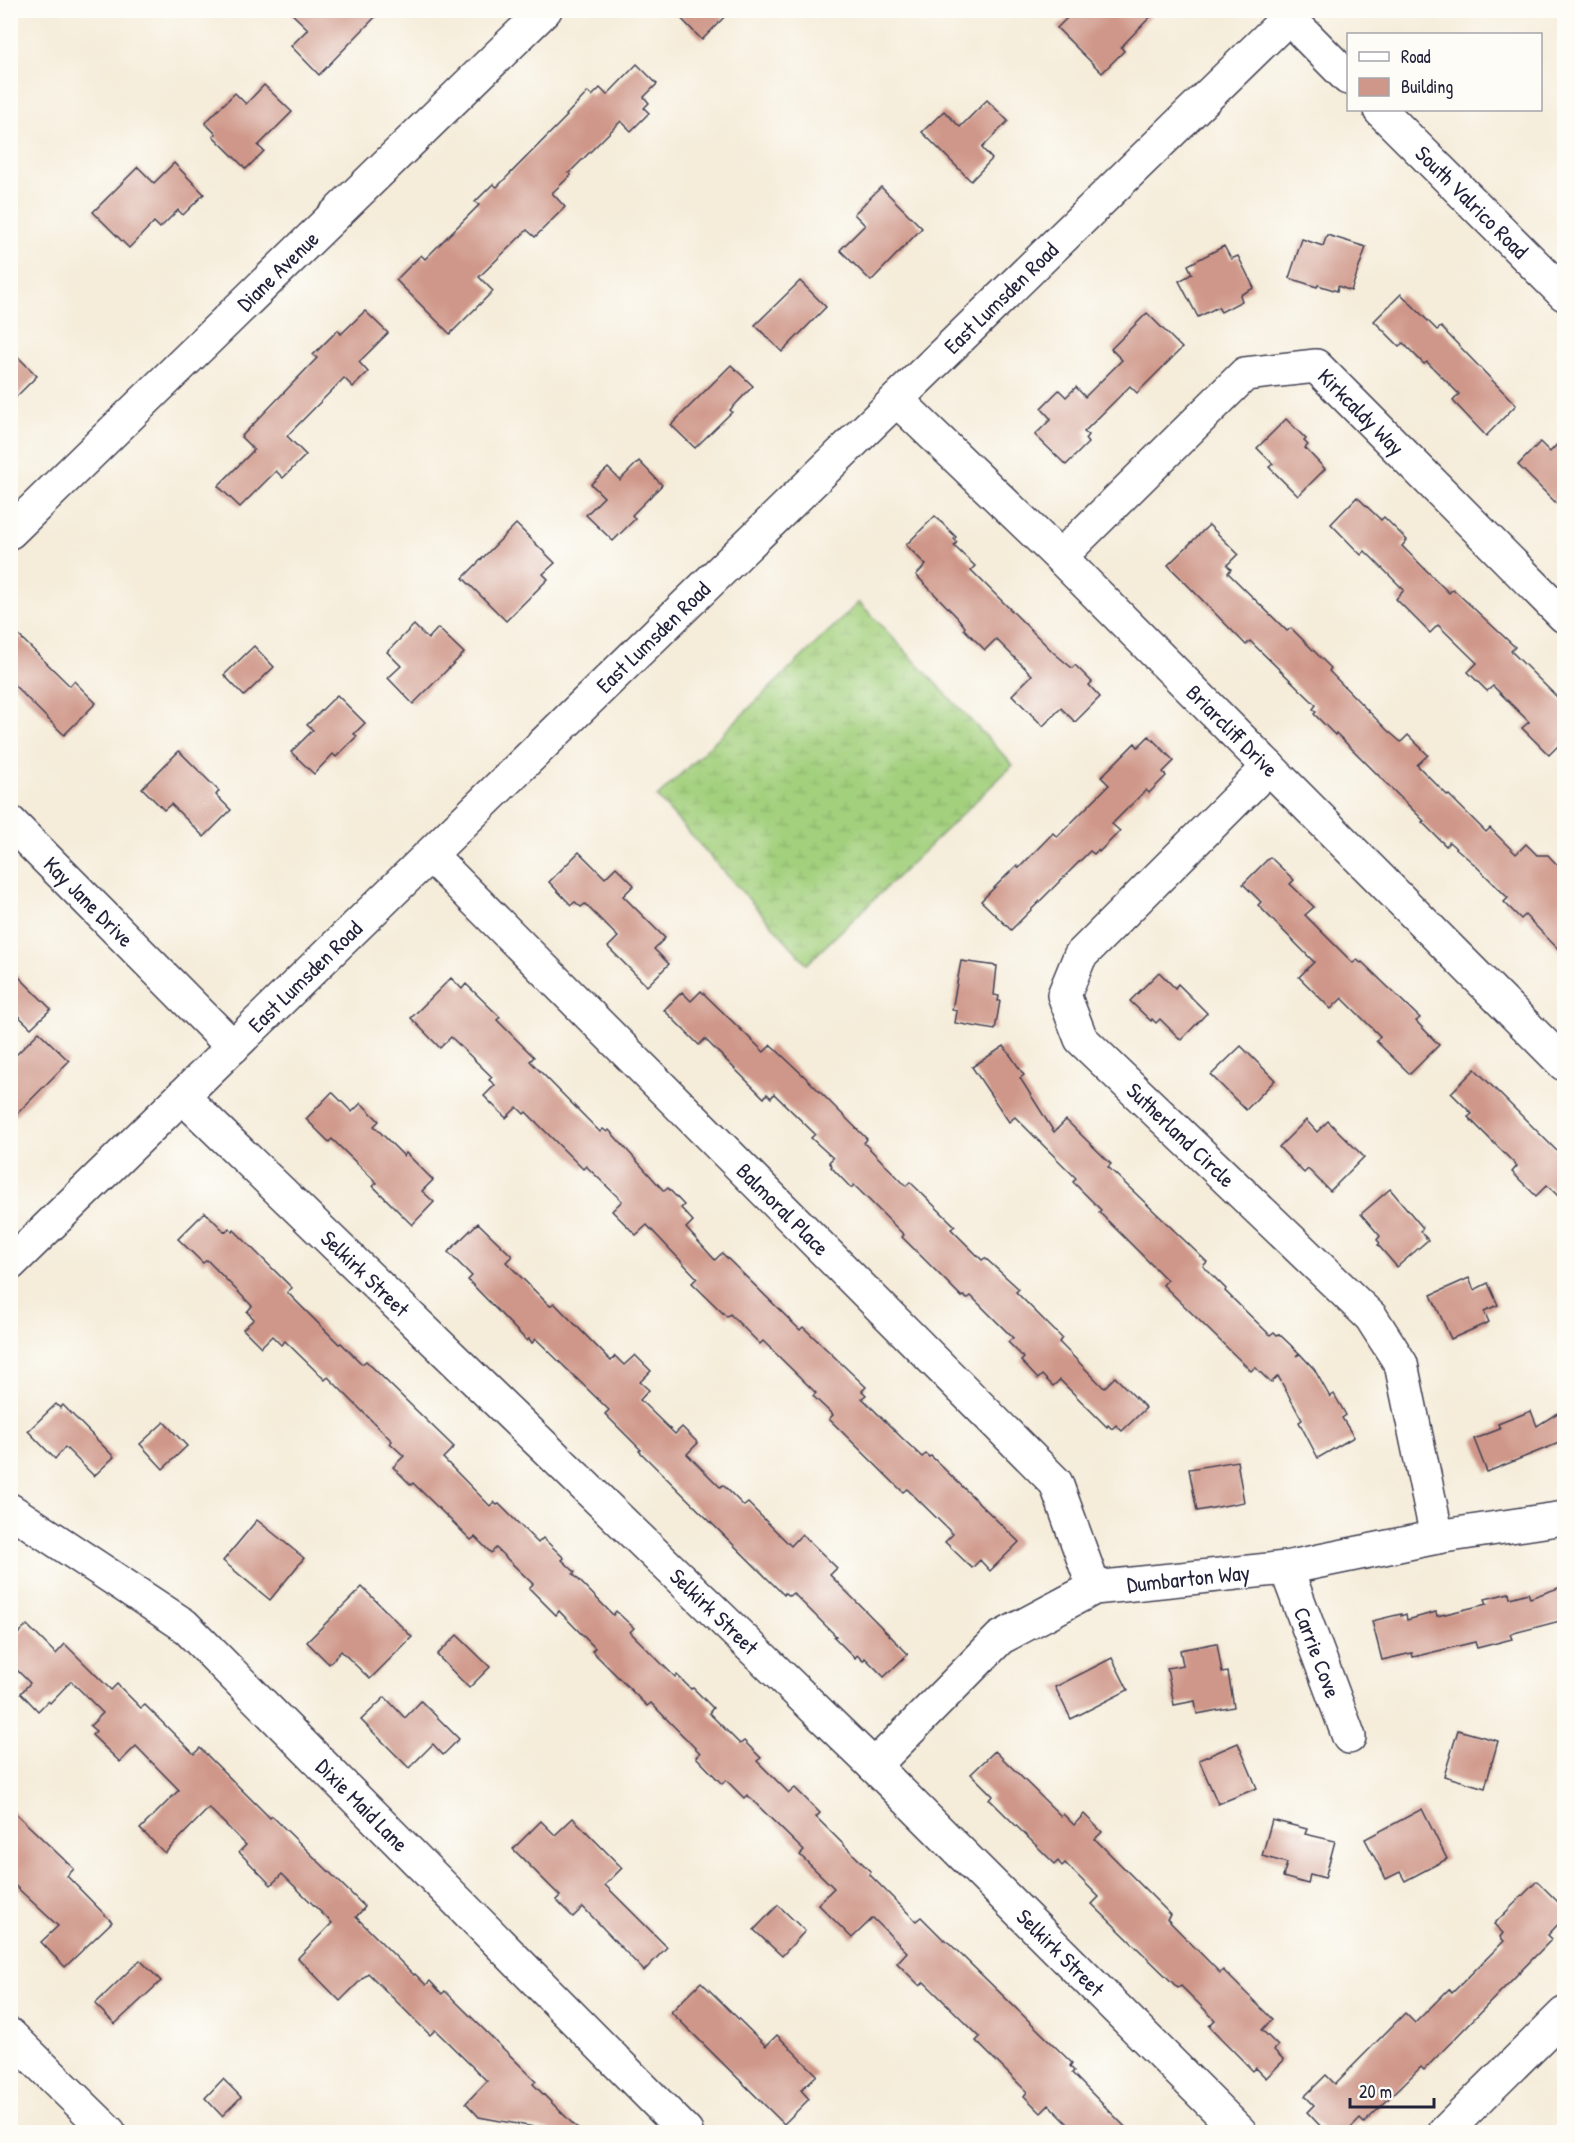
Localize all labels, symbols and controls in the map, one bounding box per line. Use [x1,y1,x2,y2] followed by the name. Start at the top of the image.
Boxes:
[1347,33,1542,111] legend
[1401,44,1431,69] text: Road
[1401,74,1453,99] text: Building
[1409,139,1535,265] street label: South Valrico Road
[230,224,325,318] street label: Diane Avenue
[937,235,1065,360] street label: East Lumsden Road
[1311,362,1411,462] street label: Kirkcaldy Way
[589,574,717,700] street label: East Lumsden Road
[1180,678,1285,784] street label: Briarcliff Drive
[37,850,141,954] street label: Kay Jane Drive
[241,914,369,1039] street label: East Lumsden Road
[1120,1076,1242,1194] street label: Sutherland Circle
[730,1156,836,1262] street label: Balmoral Place
[314,1223,416,1324] street label: Selkirk Street
[1125,1557,1251,1599] street label: Dumbarton Way
[663,1561,766,1662] street label: Selkirk Street
[1287,1603,1348,1702] street label: Carrie Cove
[309,1752,415,1858] street label: Dixie Maid Lane
[1010,1902,1111,2003] street label: Selkirk Street
[1350,2071,1434,2109] scale bar
[1359,2079,1392,2104] text: 20 m

